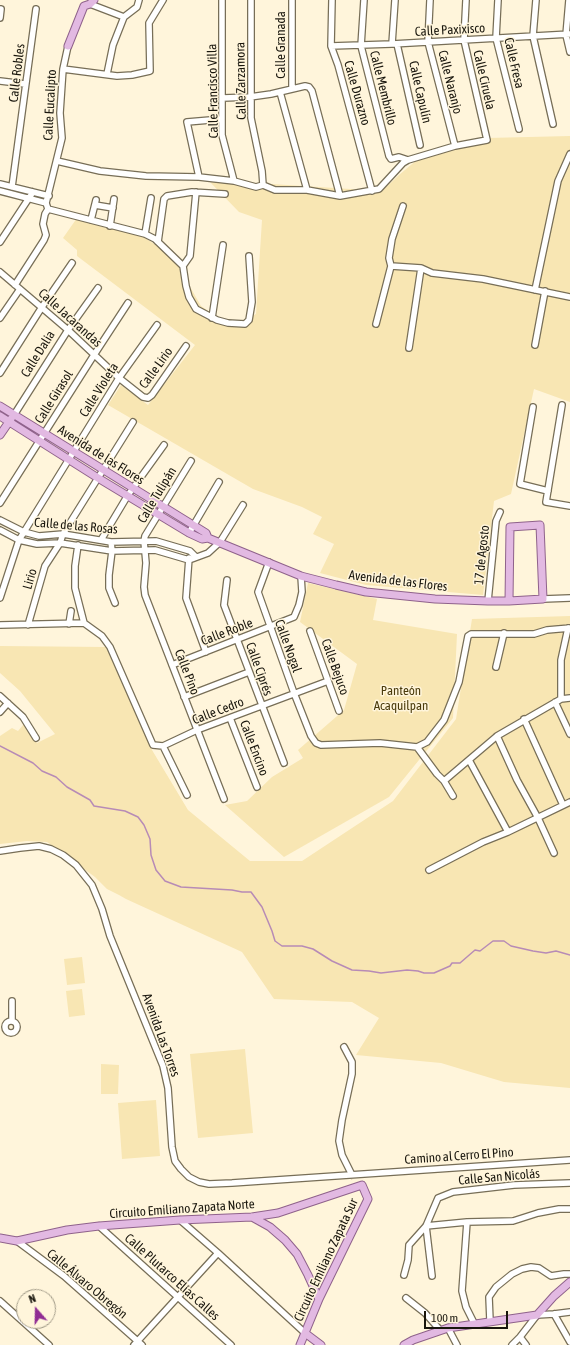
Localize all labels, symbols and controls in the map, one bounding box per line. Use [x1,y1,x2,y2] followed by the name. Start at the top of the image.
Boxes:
[273,11,289,79] street label: Calle Granada
[414,20,486,40] street label: Calle Paxixisco
[501,36,527,90] street label: Calle Fresa
[233,42,249,120] street label: Calle Zarzamora
[6,43,28,103] street label: Calle Robles
[204,44,222,138] street label: Calle Francisco Villa
[366,49,400,127] street label: Calle Membrillo
[435,49,465,115] street label: Calle Naranjo
[470,49,498,111] street label: Calle Ciruela
[340,59,374,127] street label: Calle Durazno
[405,59,435,125] street label: Calle Capulín
[40,69,60,141] street label: Calle Eucalipto
[35,285,105,351] street label: Calle Jacarandas
[18,328,58,380] street label: Calle Dalia
[136,344,176,392] street label: Calle Lirio
[76,360,122,420] street label: Calle Violeta
[31,367,77,427] street label: Calle Girasol
[55,422,147,488] street label: Avenida de las Flores
[134,464,180,526] street label: Calle Tulipán
[34,515,118,537] street label: Calle de las Rosas
[471,524,493,586] street label: 17 de Agosto
[20,567,40,591] street label: Lirio
[348,567,448,595] street label: Avenida de las Flores
[199,615,255,649] street label: Calle Roble
[271,618,305,674] street label: Calle Nogal
[318,637,352,697] street label: Calle Bejuco
[242,640,276,698] street label: Calle Ciprés
[171,647,203,697] street label: Calle Pino
[374,683,428,714] park label: Panteón Acaquilpan
[190,694,246,728] street label: Calle Cedro
[236,718,272,778] street label: Calle Encino
[139,991,183,1079] street label: Avenida Las Torres
[404,1144,514,1168] street label: Camino al Cerro El Pino
[458,1166,540,1188] street label: Calle San Nicolás
[109,1196,255,1222] street label: Circuito Emiliano Zapata Norte
[291,1196,361,1324] street label: Circuito Emiliano Zapata Sur
[121,1230,223,1324] street label: Calle Plutarco Elías Calles
[44,1246,130,1322] street label: Calle Álvaro Obregón
[16,1289,56,1329] north arrow
[27,1292,37,1305] text: N
[426,1303,510,1329] scale bar
[431,1311,458,1325] text: 100 m

